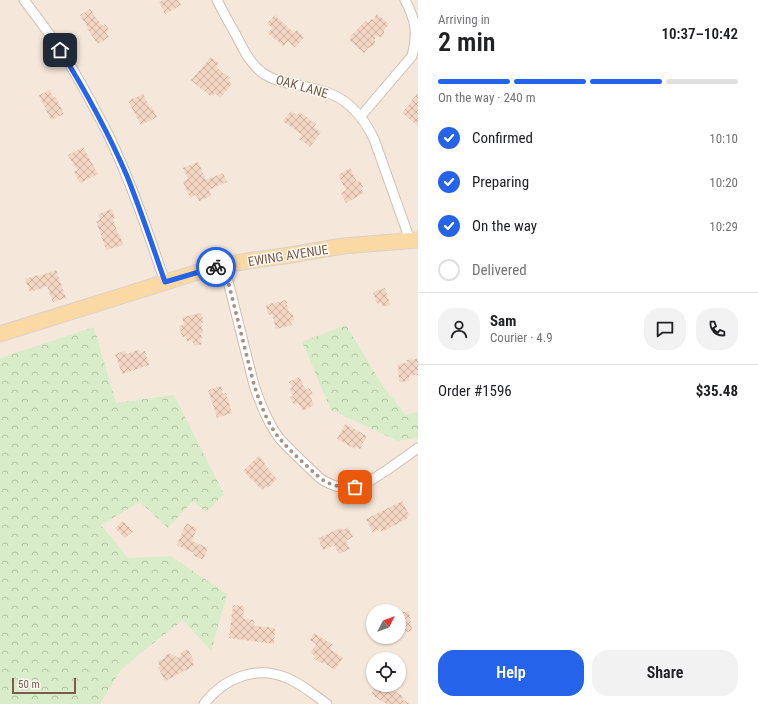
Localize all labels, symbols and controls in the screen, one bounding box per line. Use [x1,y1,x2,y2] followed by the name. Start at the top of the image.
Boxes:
[438,12,490,27] text: Arriving in
[661,25,738,43] text: 10:37–10:42
[438,27,496,57] text: 2 min
[43,33,77,67] pin
[49,39,71,61] icon: home
[274,72,330,101] street label: OAK LANE
[438,90,535,105] text: On the way · 240 m
[438,127,460,149] icon: check
[472,129,533,147] text: Confirmed
[709,131,738,146] text: 10:10
[438,171,460,193] icon: check
[472,173,529,191] text: Preparing
[709,175,738,190] text: 10:20
[438,215,460,237] icon: check
[472,217,537,235] text: On the way
[709,219,738,234] text: 10:29
[247,242,329,269] street label: EWING AVENUE
[196,247,236,287] courier
[205,256,227,278] icon: bike
[472,261,527,279] text: Delivered
[438,308,480,350] button: person
[644,308,686,350] button: chat
[696,308,738,350] button: phone
[490,312,516,330] text: Sam
[490,330,553,345] text: Courier · 4.9
[438,382,512,400] text: Order #1596
[696,382,738,400] text: $35.48
[338,470,372,504] pin
[344,476,366,498] icon: bag
[366,604,406,644] north arrow
[366,604,406,692] map controls
[438,650,584,696] button: Help
[592,650,738,696] button: Share
[366,652,406,692] button: locate
[12,676,76,695] scale bar
[18,678,40,691] text: 50 m

